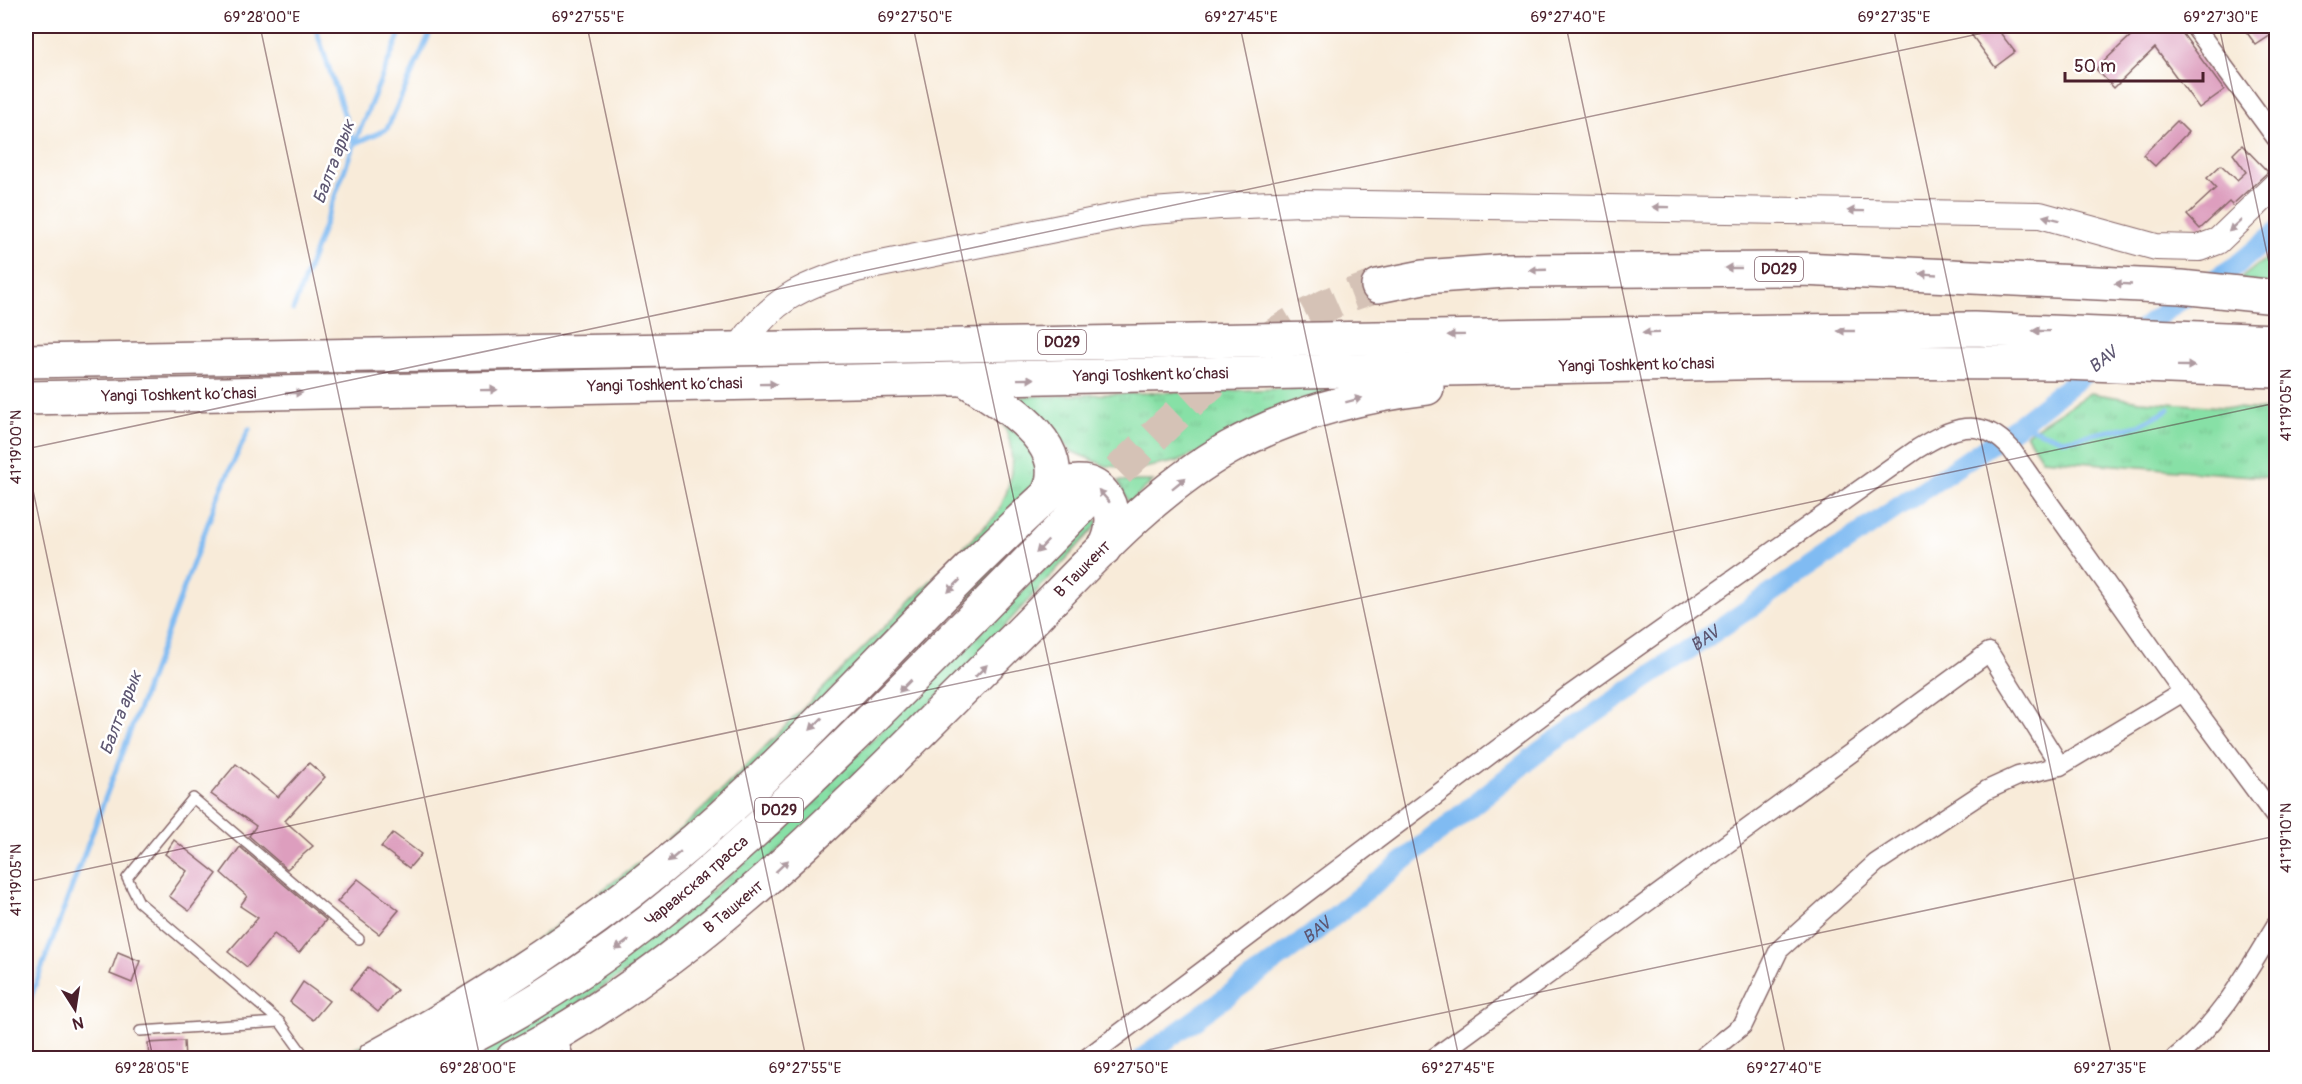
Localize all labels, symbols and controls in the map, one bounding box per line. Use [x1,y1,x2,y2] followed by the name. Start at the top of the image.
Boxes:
[224,8,300,27] text: 69°28'00"E
[552,8,624,27] text: 69°27'55"E
[878,8,952,27] text: 69°27'50"E
[1204,8,1278,27] text: 69°27'45"E
[1530,8,1606,27] text: 69°27'40"E
[1858,8,1931,27] text: 69°27'35"E
[2184,8,2259,27] text: 69°27'30"E
[2065,45,2203,83] scale bar
[2074,55,2116,78] text: 50 m
[308,115,361,207] water label: Балта арык
[1652,203,1671,212] one-way arrow
[1847,206,1866,215] one-way arrow
[2042,212,2060,222] one-way arrow
[2228,219,2243,232] one-way arrow
[1755,257,1803,281] road number: D029
[1724,264,1743,273] one-way arrow
[1529,265,1548,274] one-way arrow
[1919,270,1938,279] one-way arrow
[2114,279,2133,288] one-way arrow
[1837,326,1856,335] one-way arrow
[2032,326,2051,336] one-way arrow
[1642,328,1661,338] one-way arrow
[1038,330,1086,354] road number: D029
[1447,331,1466,340] one-way arrow
[2084,340,2124,378] water label: BAV
[1558,353,1715,377] street label: Yangi Toshkent ko‘chasi
[2176,361,2195,371] one-way arrow
[1072,363,1229,387] street label: Yangi Toshkent ko‘chasi
[2277,369,2296,441] text: 41°19'05"N
[586,373,743,397] street label: Yangi Toshkent ko‘chasi
[1016,374,1035,384] one-way arrow
[758,379,777,389] one-way arrow
[100,383,257,406] street label: Yangi Toshkent ko‘chasi
[479,385,498,394] one-way arrow
[284,388,303,398] one-way arrow
[1345,395,1363,405] one-way arrow
[7,410,26,484] text: 41°19'00"N
[1171,476,1187,489] one-way arrow
[1097,488,1110,504] one-way arrow
[1050,536,1115,602] street label: В Ташкент
[1036,540,1050,554] one-way arrow
[948,579,962,593] one-way arrow
[1686,620,1725,657] water label: BAV
[973,664,988,678] one-way arrow
[95,666,148,758] water label: Балта арык
[899,678,913,692] one-way arrow
[809,716,823,731] one-way arrow
[755,798,803,822] road number: D029
[2277,803,2296,873] text: 41°19'10"N
[641,832,753,931] street label: Чарвакская трасса
[7,844,26,916] text: 41°19'05"N
[667,850,682,863] one-way arrow
[775,860,789,874] one-way arrow
[700,876,768,938] street label: В Ташкент
[1298,911,1337,949] water label: BAV
[614,938,629,950] one-way arrow
[45,979,105,1039] north arrow
[70,1012,85,1034] text: N
[115,1059,189,1078] text: 69°28'05"E
[440,1059,516,1078] text: 69°28'00"E
[769,1059,841,1078] text: 69°27'55"E
[1094,1059,1168,1078] text: 69°27'50"E
[1421,1059,1495,1078] text: 69°27'45"E
[1746,1059,1822,1078] text: 69°27'40"E
[2074,1059,2147,1078] text: 69°27'35"E

